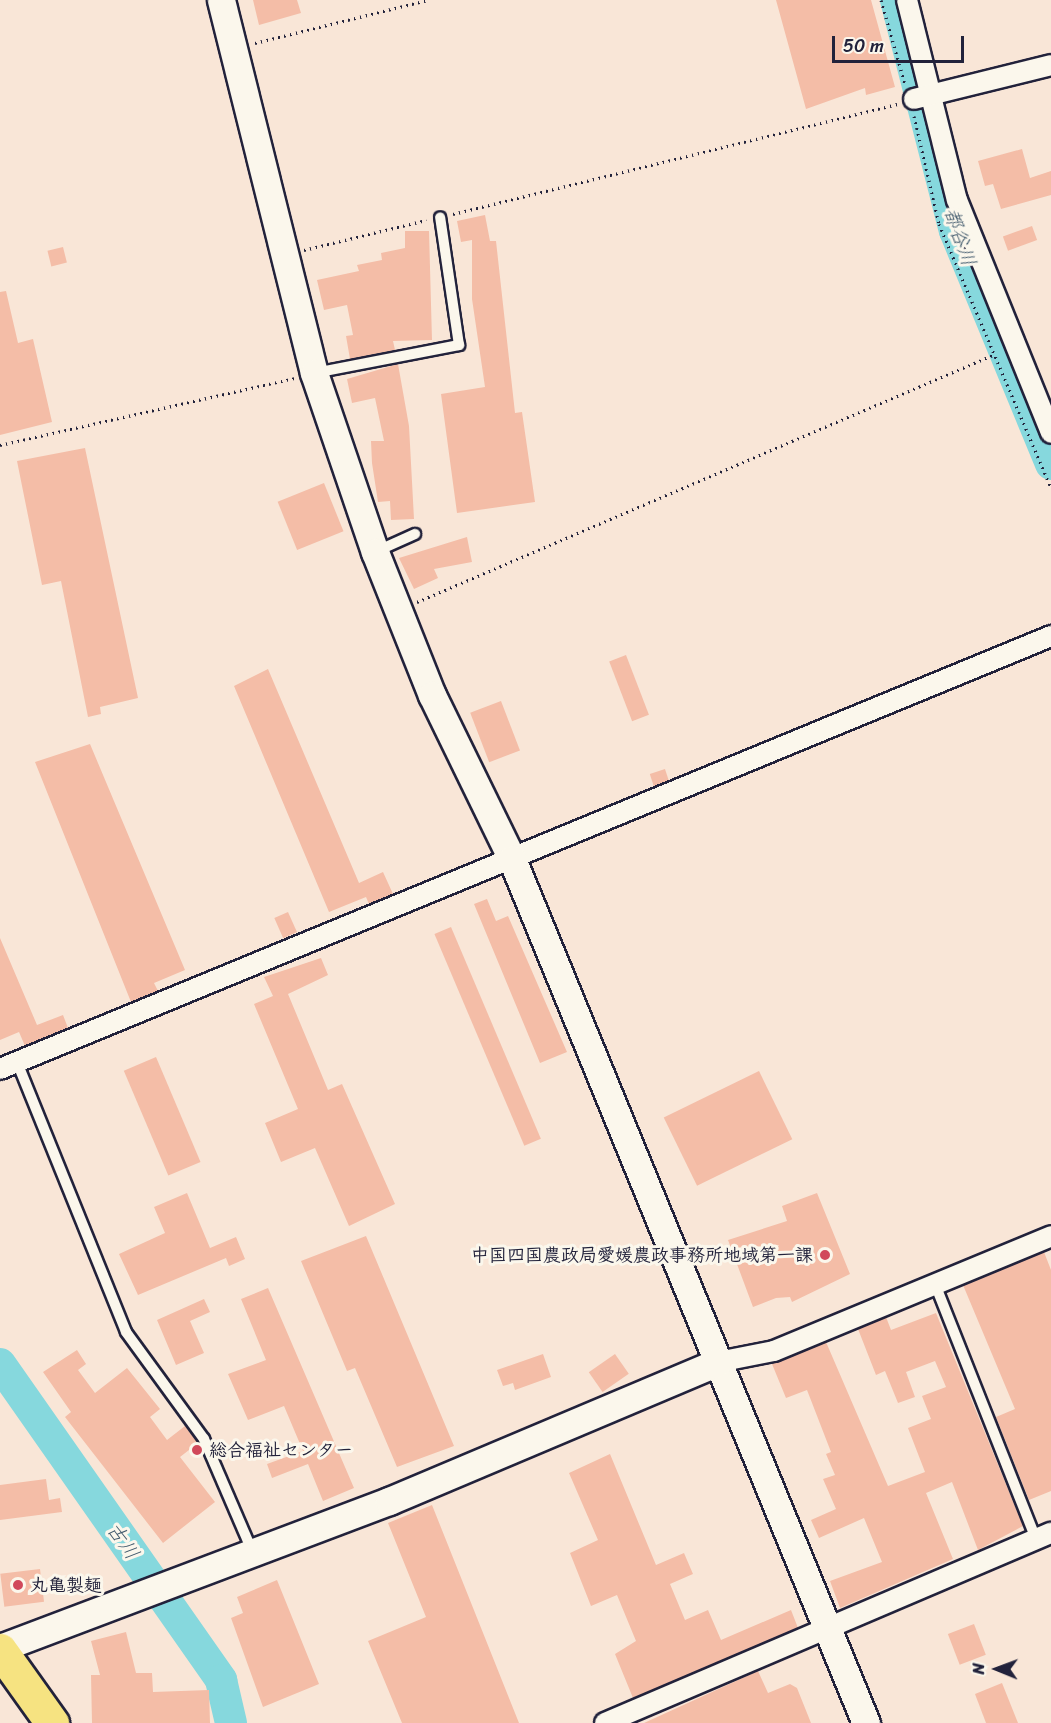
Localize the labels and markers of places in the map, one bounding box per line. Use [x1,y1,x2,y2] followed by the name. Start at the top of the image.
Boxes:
[471,1244,813,1266] place label: 中国四国農政局愛媛農政事務所地域第一課
[818,1248,832,1262] marker: 中国四国農政局愛媛農政事務所地域第一課
[209,1439,353,1461] place label: 総合福祉センター
[190,1443,204,1457] marker: 総合福祉センター
[30,1574,102,1596] place label: 丸亀製麺
[11,1578,25,1592] marker: 丸亀製麺

